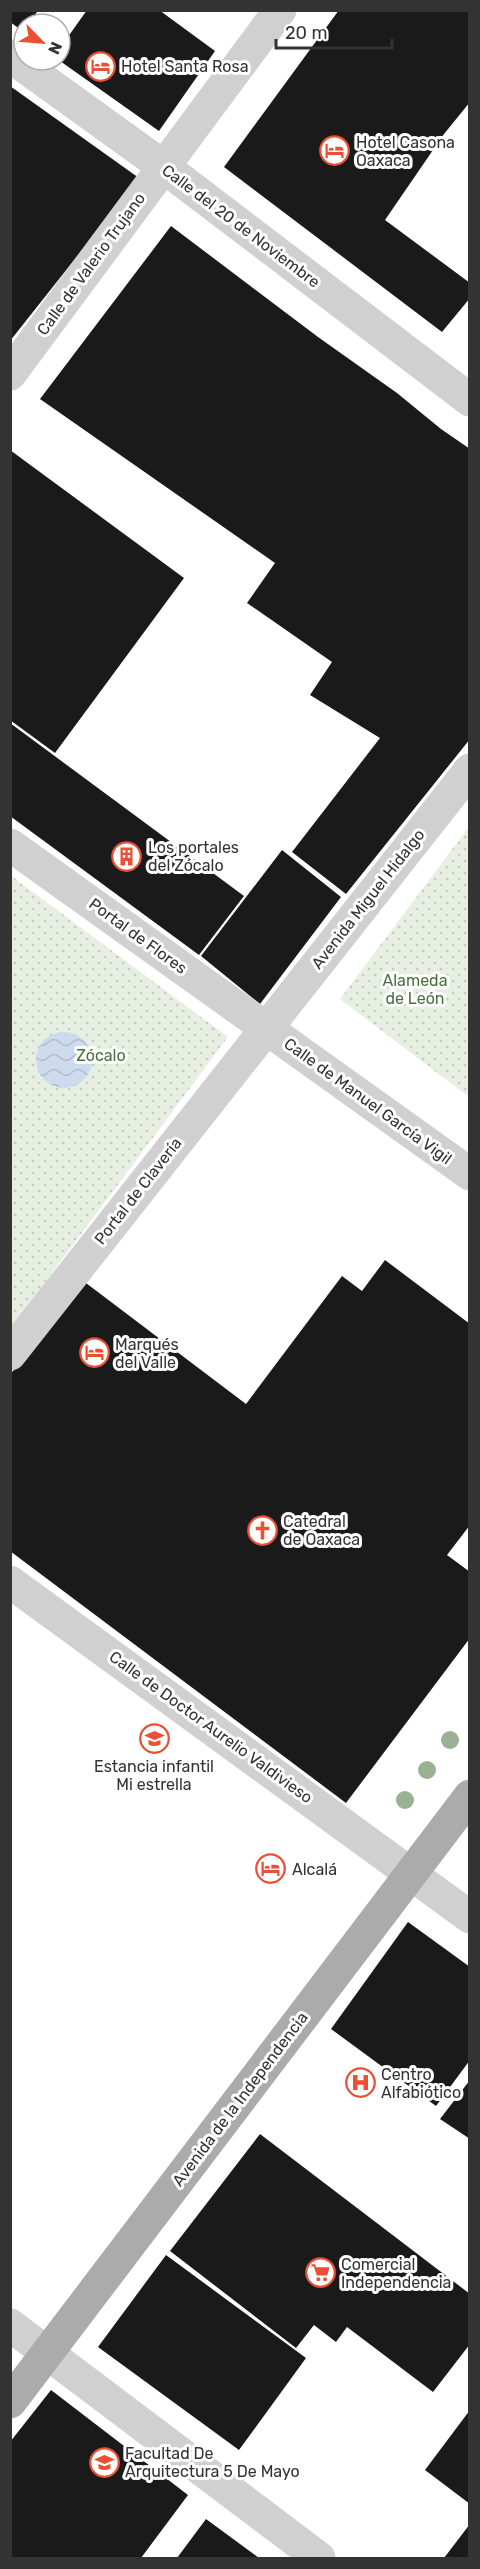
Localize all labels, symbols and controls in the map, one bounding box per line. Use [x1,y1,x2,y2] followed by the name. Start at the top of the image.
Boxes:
[12,12,72,72] north arrow
[276,12,392,50] scale bar
[285,22,327,44] text: 20 m
[44,39,66,57] text: N
[84,50,116,82] hotel icon: Hotel Santa Rosa
[121,57,248,76] place label: Hotel Santa Rosa
[356,133,455,170] place label: Hotel Casona Oaxaca
[319,135,351,167] hotel icon: Hotel Casona Oaxaca
[158,160,324,292] street label: Calle del 20 de Noviembre
[33,189,149,339] street label: Calle de Valerio Trujano
[307,825,429,973] street label: Avenida Miguel Hidalgo
[148,838,239,875] place label: Los portales del Zócalo
[111,840,143,872] building icon: Los portales del Zócalo
[85,894,191,978] street label: Portal de Flores
[383,971,447,1008] park label: Alameda de León
[281,1034,455,1168] street label: Calle de Manuel García Vigil
[76,1046,126,1065] park label: Zócalo
[90,1134,186,1248] street label: Portal de Clavería
[115,1335,179,1372] place label: Marqués del Valle
[78,1337,110,1369] hotel icon: Marqués del Valle
[283,1512,360,1549] place label: Catedral de Oaxaca
[246,1514,278,1546] church icon: Catedral de Oaxaca
[106,1647,316,1807] street label: Calle de Doctor Aurelio Valdivieso
[138,1722,170,1754] school or university icon: Estancia infantil Mi estrella
[94,1757,214,1794] place label: Estancia infantil Mi estrella
[255,1853,287,1885] hotel icon: Alcalá
[292,1860,337,1879] place label: Alcalá
[168,2008,312,2190] street label: Avenida de la Independencia
[381,2065,461,2102] place label: Centro Alfabiótico
[344,2067,376,2099] hospital icon: Centro Alfabiótico
[341,2255,451,2292] place label: Comercial Independencia
[304,2257,336,2289] supermarket icon: Comercial Independencia
[125,2444,300,2481] place label: Facultad De Arquitectura 5 De Mayo
[88,2446,120,2478] school or university icon: Facultad De Arquitectura 5 De Mayo

